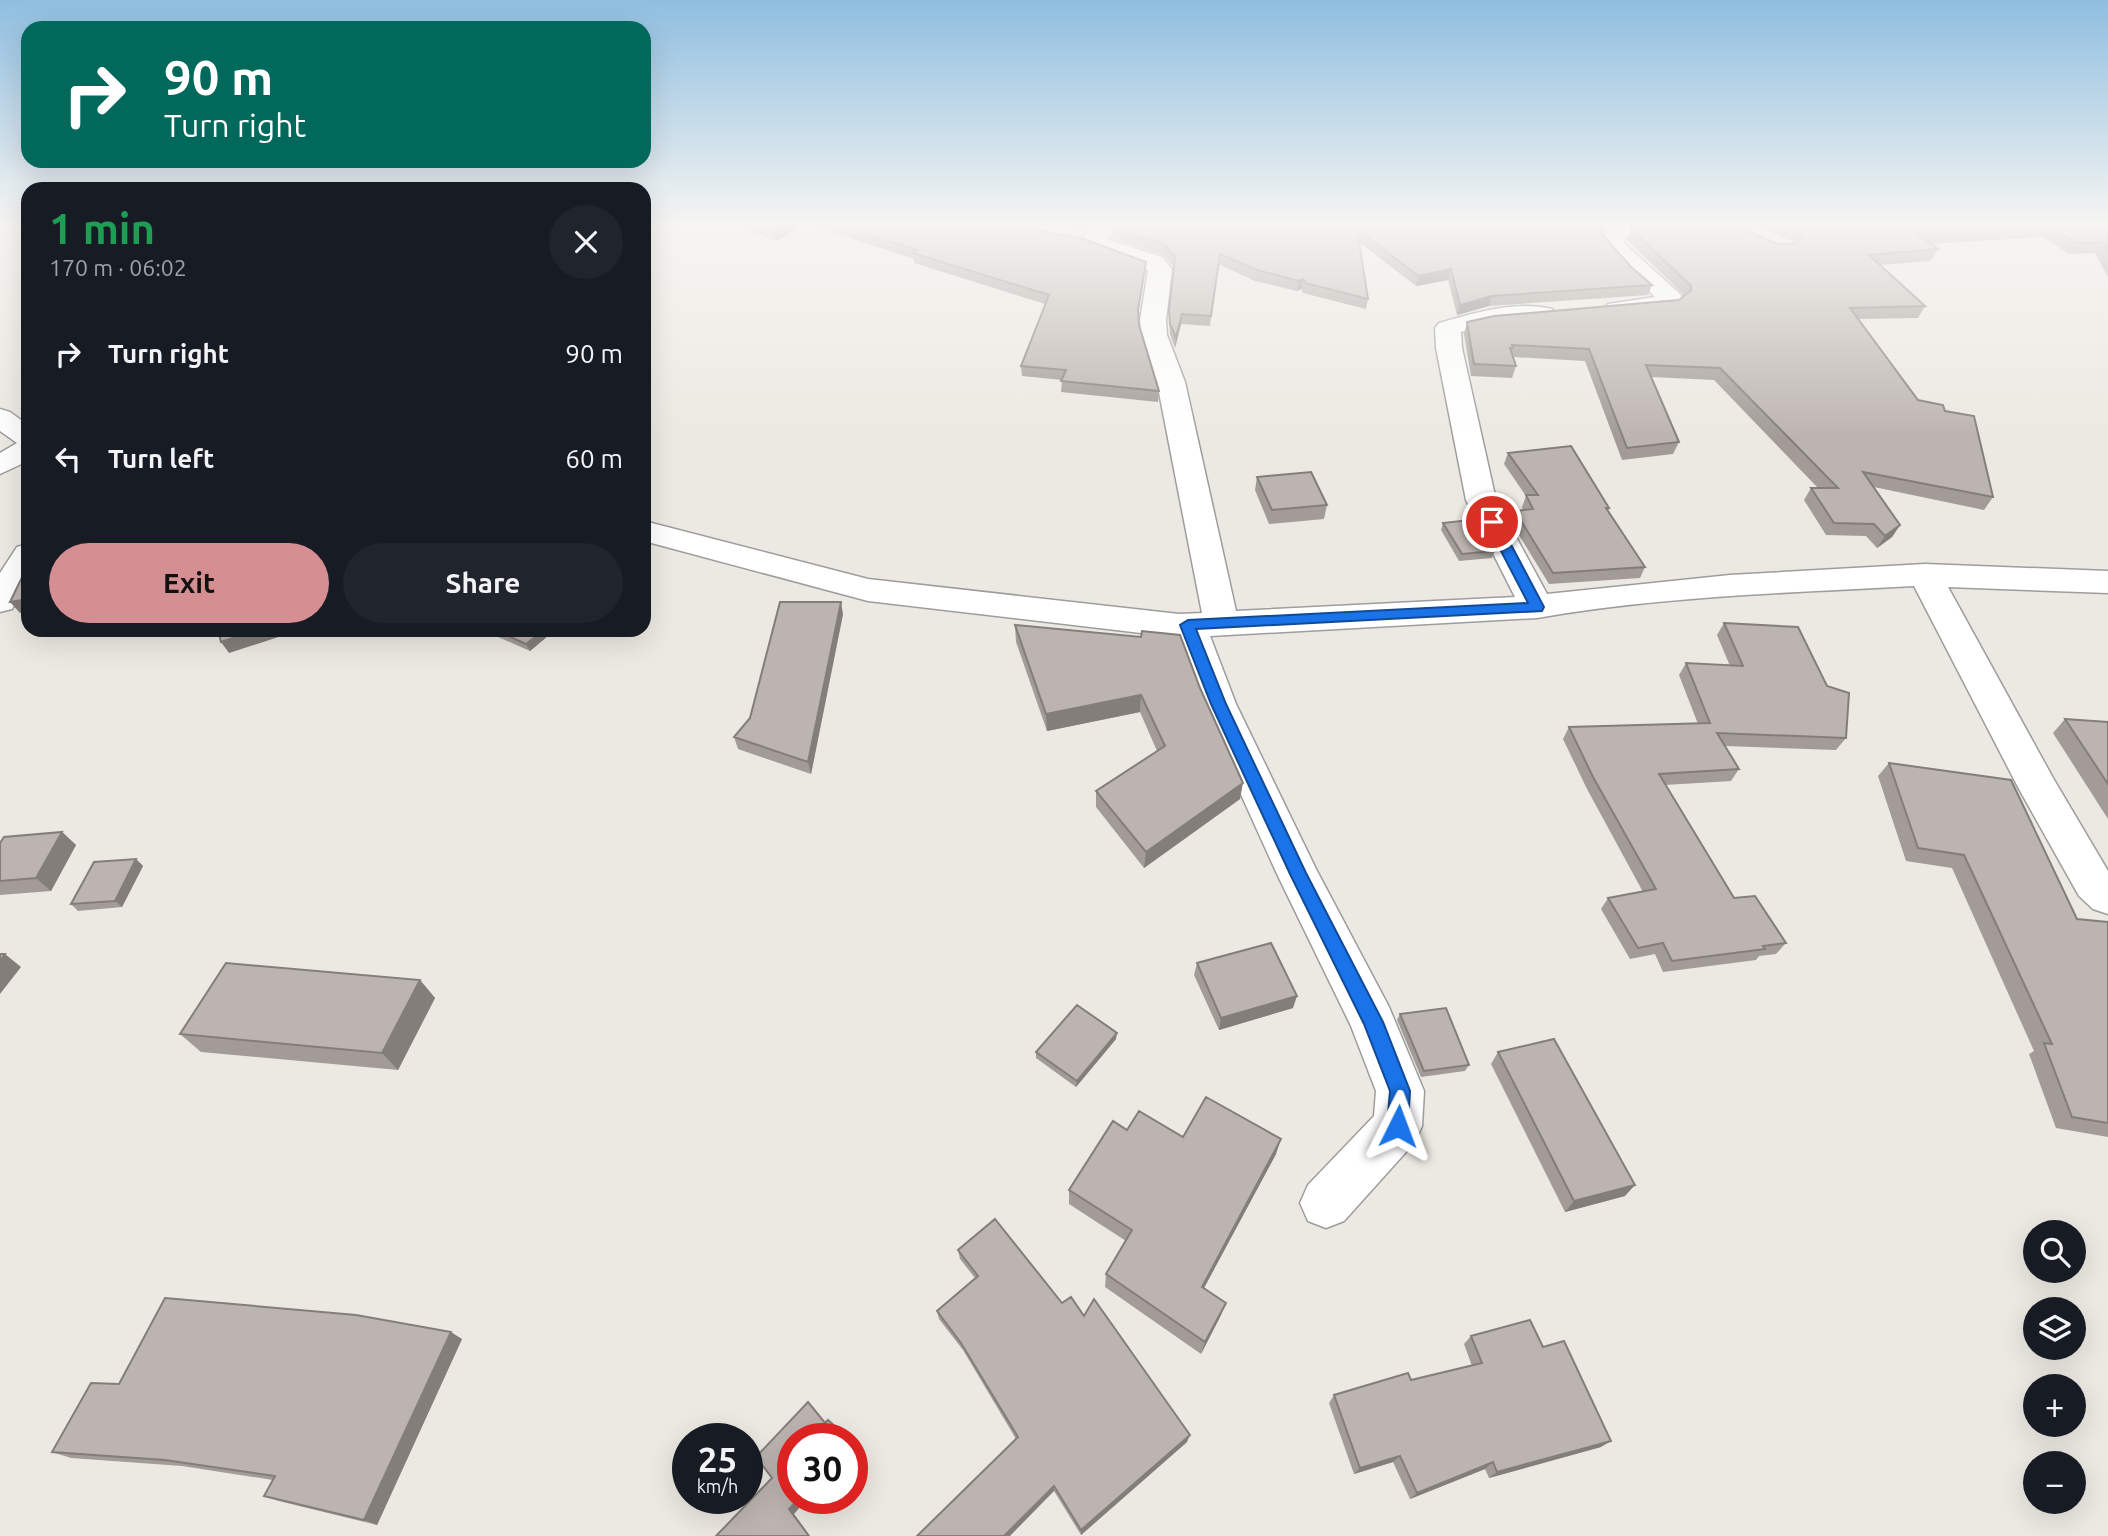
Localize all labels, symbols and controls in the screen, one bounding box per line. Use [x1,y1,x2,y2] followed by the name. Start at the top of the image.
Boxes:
[49,49,140,140] icon: right
[164,49,273,104] text: 90 m
[164,107,306,143] text: Turn right
[49,205,155,252] text: 1 min
[549,205,623,279] button: close
[49,255,187,280] text: 170 m · 06:02
[49,335,87,373] icon: right
[108,339,229,368] text: Turn right
[565,339,623,368] text: 90 m
[49,440,87,478] icon: left
[108,444,214,473] text: Turn left
[565,444,623,473] text: 60 m
[1462,492,1522,552] pin
[1473,503,1511,541] icon: arrive
[49,543,329,623] button: Exit
[343,543,623,623] button: Share
[1361,1089,1435,1163] position arrow
[2023,1220,2086,1514] map controls
[2023,1220,2086,1283] button: search
[2023,1297,2086,1360] button: layers
[2023,1374,2086,1437] button: +
[777,1423,868,1514] speed limit sign: 30
[698,1439,737,1479] text: 25
[2023,1451,2086,1514] button: −
[697,1476,738,1496] text: km/h

